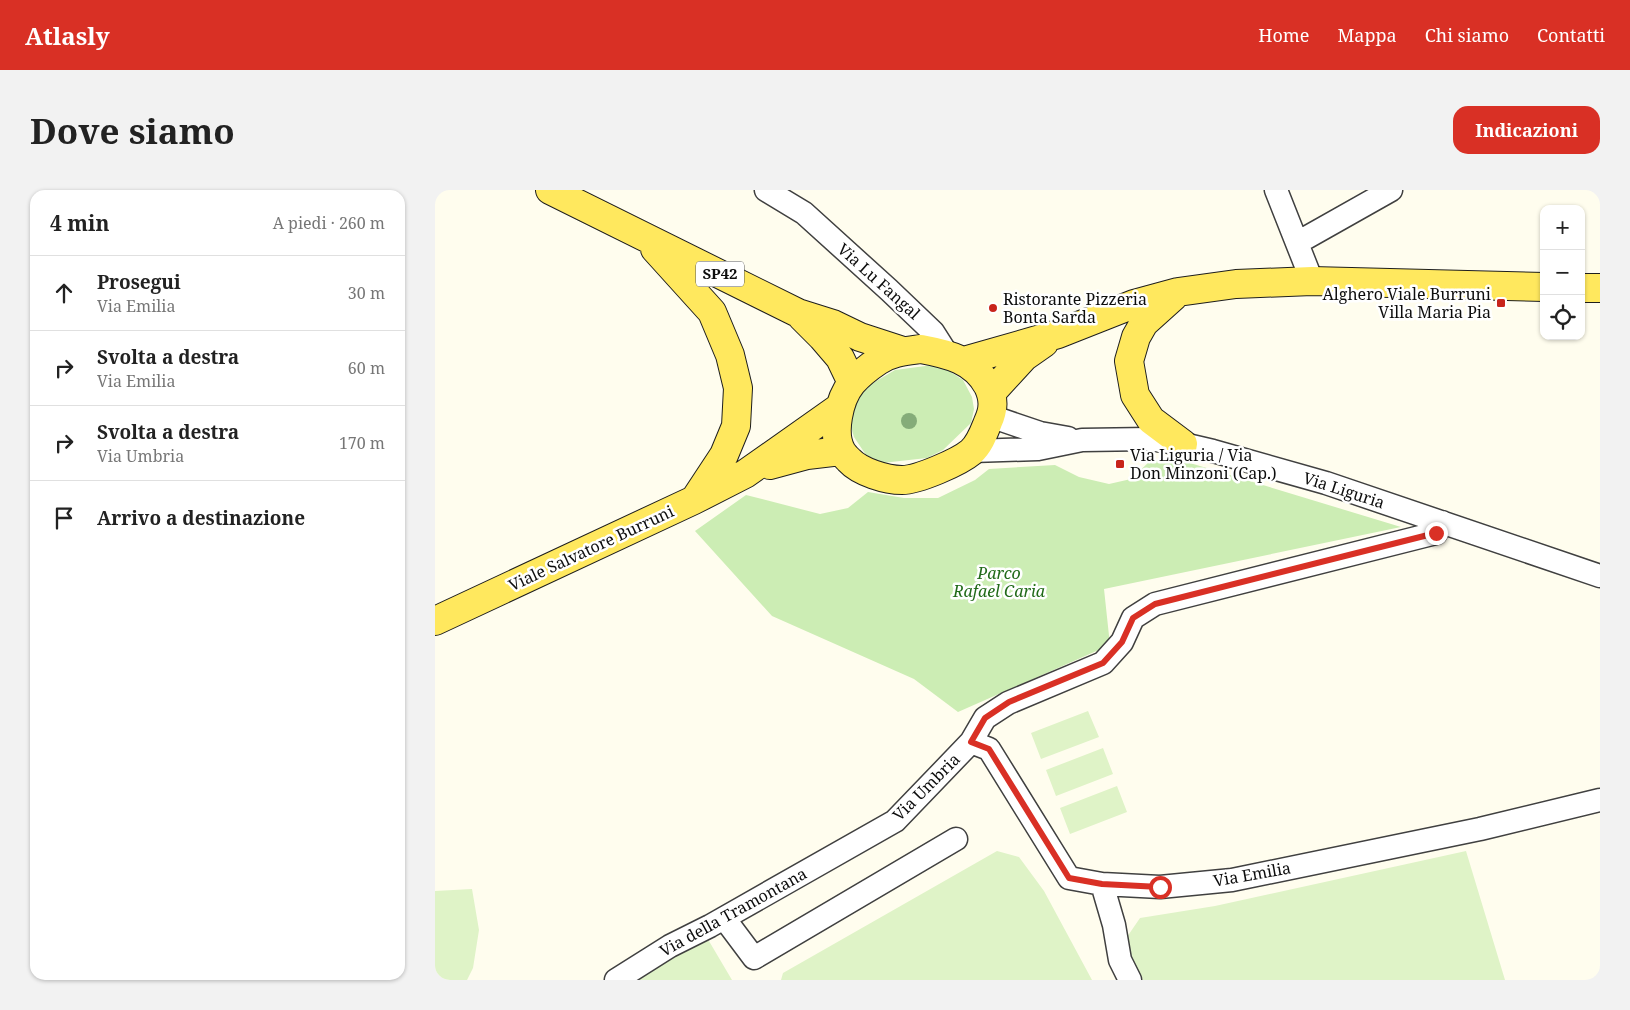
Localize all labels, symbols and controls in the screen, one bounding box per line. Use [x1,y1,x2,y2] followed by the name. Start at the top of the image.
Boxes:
[25,19,110,52] text: Atlasly
[1258,23,1309,47] text: Home
[1337,23,1397,47] text: Mappa
[1425,23,1509,47] text: Chi siamo
[1537,23,1605,47] text: Contatti
[1453,106,1600,154] button: Indicazioni
[30,107,235,154] text: Dove siamo
[1540,205,1585,340] map controls
[1540,205,1585,250] button: +
[50,209,109,237] text: 4 min
[273,212,385,234] text: A piedi · 260 m
[833,238,925,324] street label: Via Lu Fangal
[1540,250,1585,295] button: −
[696,262,744,286] road number: SP42
[97,269,181,295] text: Prosegui
[50,279,78,307] icon: ahead
[348,282,385,304] text: 30 m
[1323,283,1491,323] place label: Alghero Viale Burruni Villa Maria Pia
[1003,288,1147,328] place label: Ristorante Pizzeria Bonta Sarda
[97,295,175,317] text: Via Emilia
[1540,295,1585,340] button: locate
[1495,297,1507,309] marker: Alghero Viale Burruni Villa Maria Pia
[987,302,999,314] marker: Ristorante Pizzeria Bonta Sarda
[97,344,239,370] text: Svolta a destra
[50,354,78,382] icon: right
[348,357,385,379] text: 60 m
[97,370,175,392] text: Via Emilia
[97,419,239,445] text: Svolta a destra
[50,429,78,457] icon: right
[339,432,385,454] text: 170 m
[1130,444,1277,484] place label: Via Liguria / Via Don Minzoni (Cap.)
[97,445,184,467] text: Via Umbria
[1114,458,1126,470] marker: Via Liguria / Via Don Minzoni (Cap.)
[1300,466,1388,514] street label: Via Liguria
[505,500,677,596] street label: Viale Salvatore Burruni
[50,504,78,532] icon: arrive
[97,505,305,531] text: Arrivo a destinazione
[1425,522,1448,545] route end
[952,562,1046,602] park label: Parco Rafael Caria
[887,748,965,826] street label: Via Umbria
[1211,856,1293,892] street label: Via Emilia
[655,862,811,962] street label: Via della Tramontana
[1149,876,1172,899] route start

